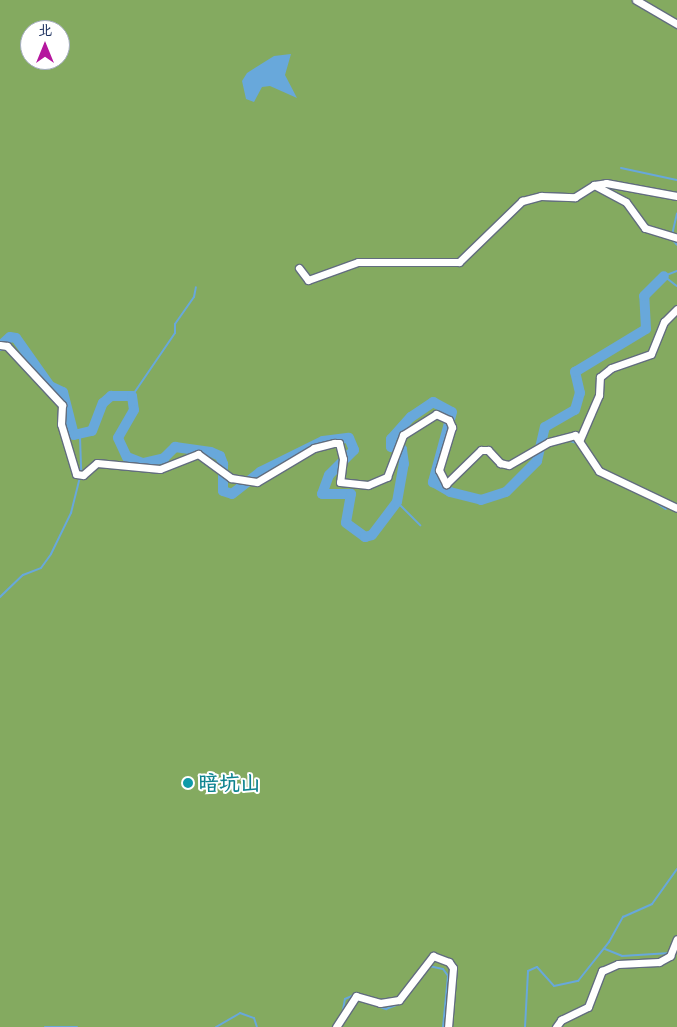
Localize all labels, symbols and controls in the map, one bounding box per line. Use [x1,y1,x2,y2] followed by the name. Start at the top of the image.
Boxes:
[20,20,70,70] north arrow
[38,22,52,39] text: 北
[198,770,261,796] place label: 暗坑山
[182,777,194,789] marker: 暗坑山

